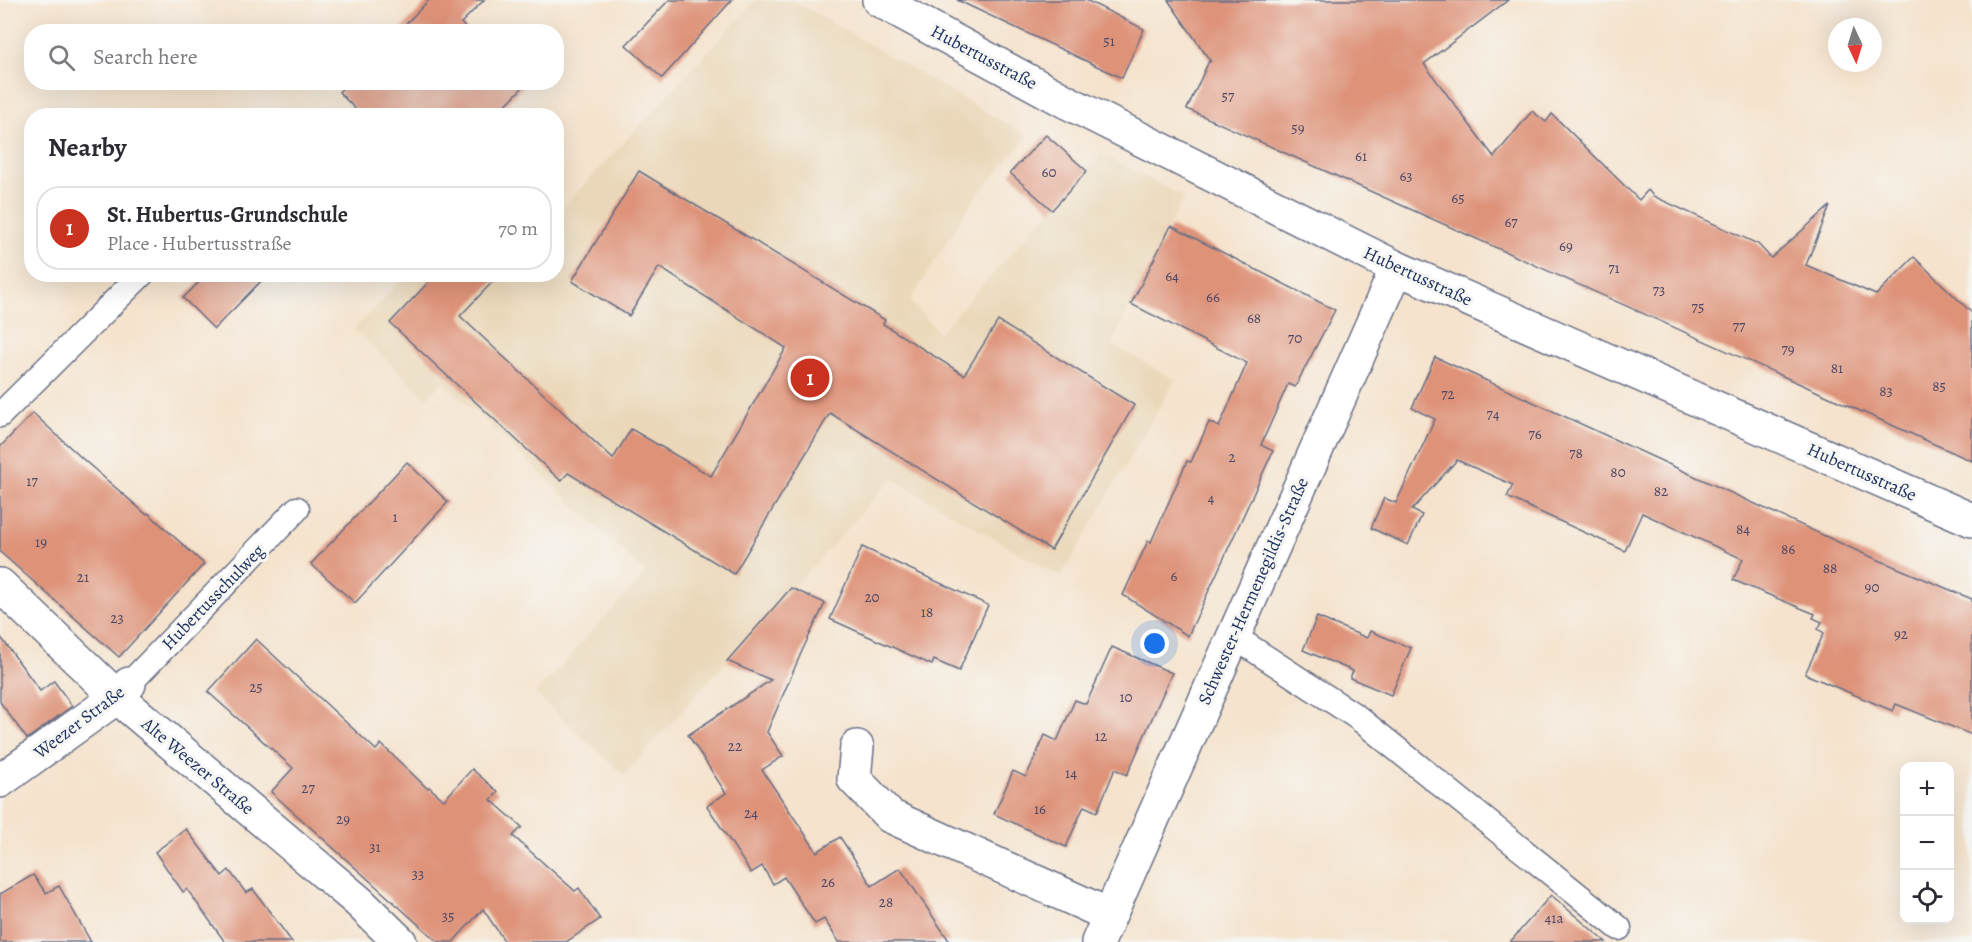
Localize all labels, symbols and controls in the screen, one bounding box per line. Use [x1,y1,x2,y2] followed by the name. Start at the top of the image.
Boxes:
[1828,18,1882,72] north arrow
[927,19,1041,95] street label: Hubertusstraße
[24,24,564,90] search box
[1103,31,1115,51] house number: 51
[45,41,78,74] icon: search
[93,42,198,72] text: Search here
[1222,86,1235,106] house number: 57
[1291,118,1305,138] house number: 59
[48,130,127,165] text: Nearby
[1355,146,1367,166] house number: 61
[1042,162,1056,182] house number: 60
[1399,166,1413,186] house number: 63
[1451,188,1465,208] house number: 65
[107,200,348,230] text: St. Hubertus-Grundschule
[1504,212,1518,232] house number: 67
[66,215,73,242] text: 1
[498,215,538,242] text: 70 m
[107,230,292,257] text: Place · Hubertusstraße
[1559,236,1573,256] house number: 69
[1360,240,1476,312] street label: Hubertusstraße
[1608,258,1620,278] house number: 71
[1165,266,1179,286] house number: 64
[1653,280,1665,300] house number: 73
[1206,287,1220,307] house number: 66
[1692,297,1704,317] house number: 75
[1247,308,1261,328] house number: 68
[1733,316,1746,336] house number: 77
[1288,328,1302,348] house number: 70
[1781,339,1795,359] house number: 79
[790,356,830,400] pin: 1
[1831,358,1843,378] house number: 81
[1932,376,1946,396] house number: 85
[1879,381,1893,401] house number: 83
[1441,384,1455,404] house number: 72
[1486,404,1500,424] house number: 74
[1528,424,1542,444] house number: 76
[1804,437,1920,507] street label: Hubertusstraße
[1569,443,1583,463] house number: 78
[1228,447,1236,467] house number: 2
[1610,462,1626,482] house number: 80
[26,471,38,491] house number: 17
[1192,474,1314,708] street label: Schwester-Hermenegildis-Straße
[1654,481,1668,501] house number: 82
[1208,488,1215,508] house number: 4
[392,507,398,527] house number: 1
[1736,519,1750,539] house number: 84
[35,532,47,552] house number: 19
[156,539,270,655] street label: Hubertusschulweg
[1781,539,1795,559] house number: 86
[1823,558,1837,578] house number: 88
[1171,566,1178,586] house number: 6
[77,567,89,587] house number: 21
[1865,577,1879,597] house number: 90
[864,587,880,607] house number: 20
[921,602,933,622] house number: 18
[110,608,124,628] house number: 23
[1894,624,1908,644] house number: 92
[1140,629,1169,658] your location
[249,677,263,697] house number: 25
[28,680,129,765] street label: Weezer Straße
[1119,687,1133,707] house number: 10
[136,711,259,820] street label: Alte Weezer Straße
[1095,726,1107,746] house number: 12
[728,736,742,756] house number: 22
[1900,762,1954,924] map controls
[1900,762,1954,816] button: +
[1065,763,1077,783] house number: 14
[301,778,315,798] house number: 27
[1034,799,1046,819] house number: 16
[744,803,758,823] house number: 24
[336,809,350,829] house number: 29
[1900,816,1954,870] button: −
[369,837,381,857] house number: 31
[412,864,424,884] house number: 33
[1900,870,1954,924] button: locate
[821,872,835,892] house number: 26
[879,892,893,912] house number: 28
[442,906,454,926] house number: 35
[1545,908,1563,928] house number: 41a

